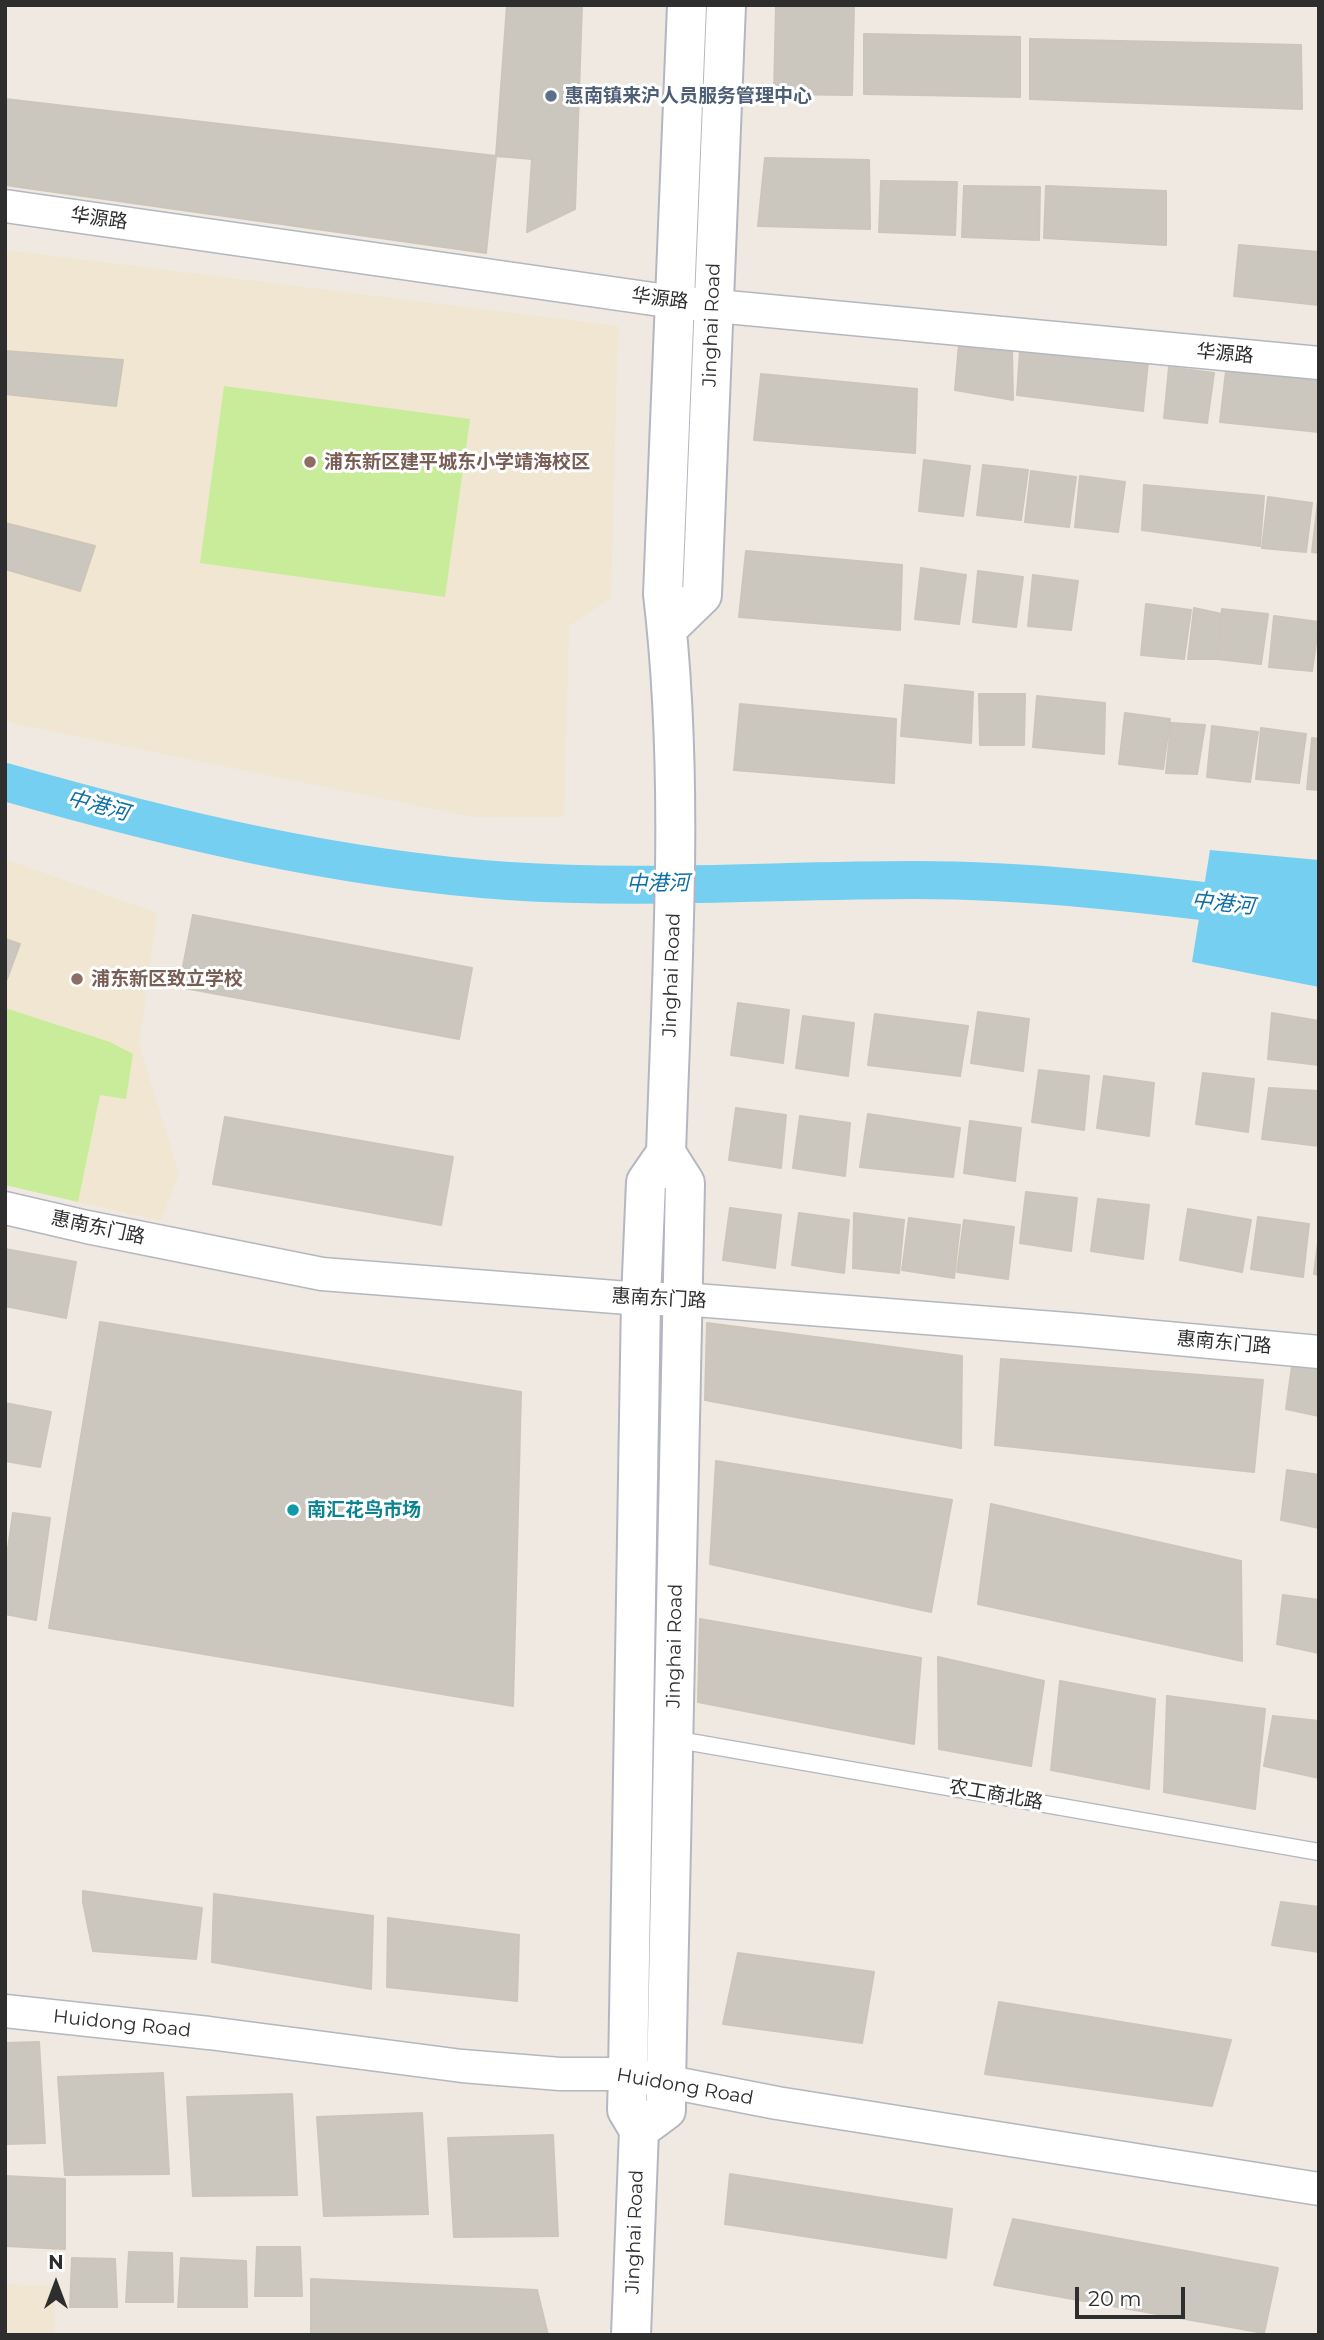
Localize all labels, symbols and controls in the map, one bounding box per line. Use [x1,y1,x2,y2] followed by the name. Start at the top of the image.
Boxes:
[565,85,812,107] place label: 惠南镇来沪人员服务管理中心
[543,88,559,104] marker: 惠南镇来沪人员服务管理中心
[69,204,129,234] street label: 华源路
[698,262,726,388] street label: Jinghai Road
[630,284,690,314] street label: 华源路
[1196,340,1254,368] street label: 华源路
[324,451,590,473] place label: 浦东新区建平城东小学靖海校区
[302,454,318,470] marker: 浦东新区建平城东小学靖海校区
[64,786,132,826] water label: 中港河
[626,871,690,897] water label: 中港河
[1190,888,1256,920] water label: 中港河
[658,912,686,1038] street label: Jinghai Road
[91,968,243,990] place label: 浦东新区致立学校
[69,971,85,987] marker: 浦东新区致立学校
[49,1207,147,1249] street label: 惠南东门路
[611,1285,707,1313] street label: 惠南东门路
[1176,1328,1272,1358] street label: 惠南东门路
[307,1499,421,1521] place label: 南汇花鸟市场
[285,1502,301,1518] marker: 南汇花鸟市场
[663,1584,687,1708] street label: Jinghai Road
[947,1776,1045,1814] street label: 农工商北路
[52,2005,192,2043] street label: Huidong Road
[615,2064,755,2110] street label: Huidong Road
[621,2169,649,2295] street label: Jinghai Road
[21,2249,91,2319] north arrow
[48,2251,64,2274] text: N
[1079,2274,1189,2318] scale bar
[1088,2286,1142,2311] text: 20 m

